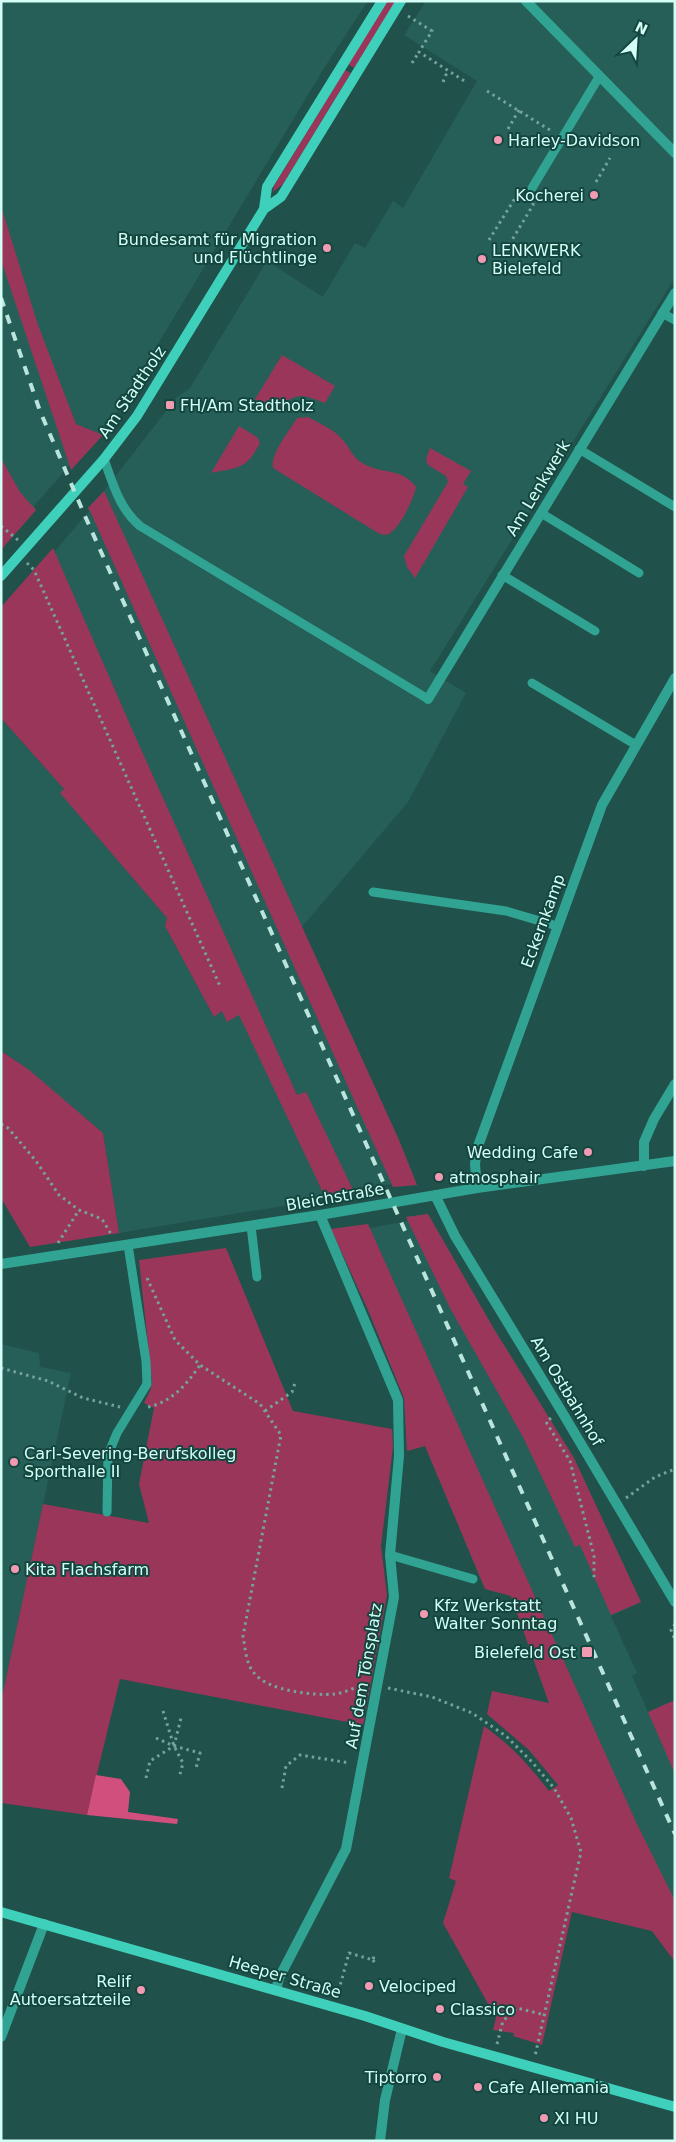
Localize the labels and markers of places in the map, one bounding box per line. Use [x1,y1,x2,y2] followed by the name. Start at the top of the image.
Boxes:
[508,131,640,150] place label: Harley-Davidson
[492,134,504,146] marker: Harley-Davidson
[515,186,584,205] place label: Kocherei
[588,189,600,201] marker: Kocherei
[118,230,317,267] place label: Bundesamt für Migration und Flüchtlinge
[492,241,581,278] place label: LENKWERK Bielefeld
[321,242,333,254] marker: Bundesamt für Migration und Flüchtlinge
[476,253,488,265] marker: LENKWERK Bielefeld
[180,396,314,415] place label: FH/Am Stadtholz
[164,399,176,411] marker: FH/Am Stadtholz
[467,1143,578,1162] place label: Wedding Cafe
[582,1146,594,1158] marker: Wedding Cafe
[449,1168,540,1187] place label: atmosphair
[433,1171,445,1183] marker: atmosphair
[24,1444,237,1481] place label: Carl-Severing-Berufskolleg Sporthalle II
[8,1456,20,1468] marker: Carl-Severing-Berufskolleg Sporthalle II
[25,1560,149,1579] place label: Kita Flachsfarm
[9,1563,21,1575] marker: Kita Flachsfarm
[434,1596,557,1633] place label: Kfz Werkstatt Walter Sonntag
[418,1608,430,1620] marker: Kfz Werkstatt Walter Sonntag
[474,1643,576,1662] place label: Bielefeld Ost
[580,1645,594,1659] marker: Bielefeld Ost
[10,1972,131,2009] place label: Relif Autoersatzteile
[379,1977,456,1996] place label: Velociped
[363,1980,375,1992] marker: Velociped
[135,1984,147,1996] marker: Relif Autoersatzteile
[450,2000,515,2019] place label: Classico
[434,2003,446,2015] marker: Classico
[364,2068,427,2087] place label: Tiptorro
[431,2071,443,2083] marker: Tiptorro
[488,2078,609,2097] place label: Cafe Allemania
[472,2081,484,2093] marker: Cafe Allemania
[554,2109,599,2128] place label: XI HU
[538,2112,550,2124] marker: XI HU

